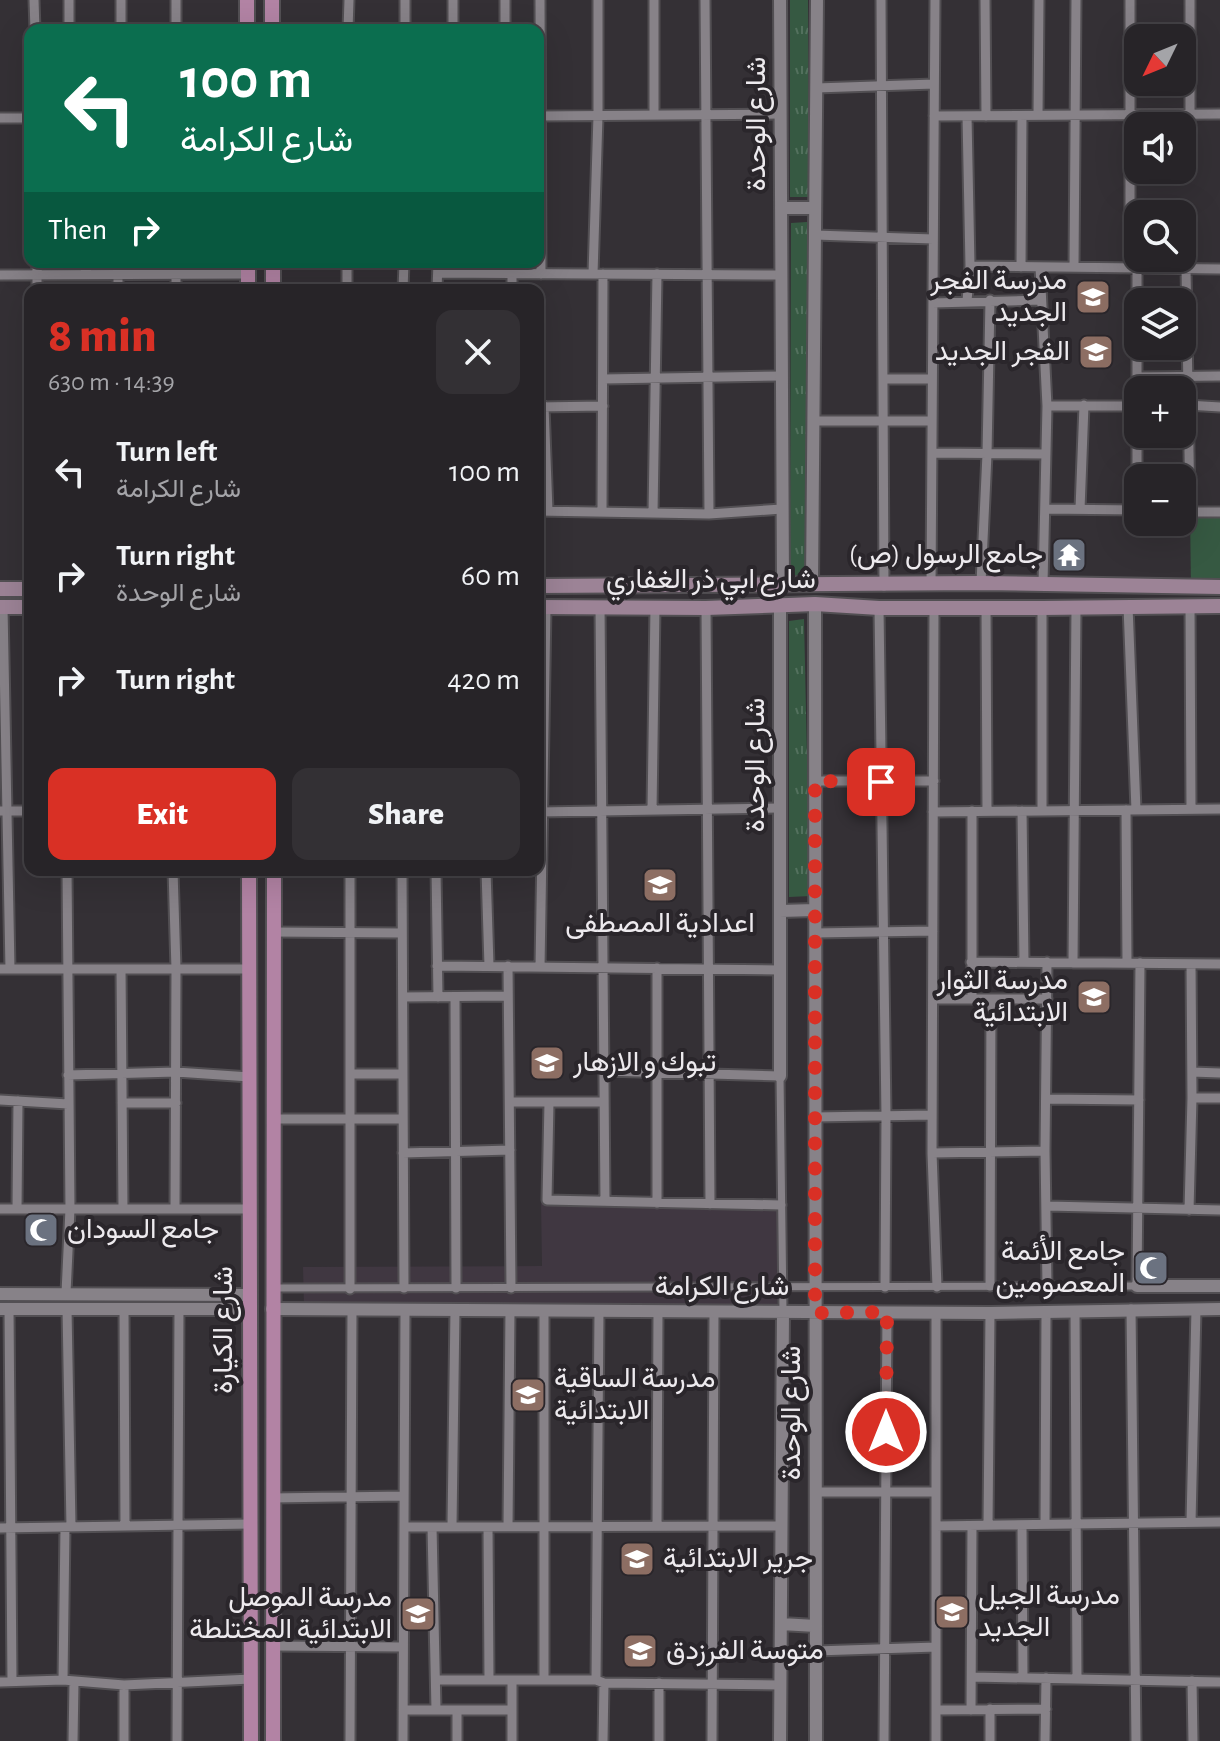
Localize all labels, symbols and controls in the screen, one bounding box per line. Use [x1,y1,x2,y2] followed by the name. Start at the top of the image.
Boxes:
[1124,24,1196,96] north arrow
[1124,24,1196,536] map controls
[180,52,312,108] text: 100 m
[48,56,152,160] icon: left
[743,57,774,191] street label: شارع الوحدة
[1124,112,1196,184] button: sound
[180,122,353,158] text: شارع الكرامة
[1124,200,1196,272] button: search
[123,208,167,252] icon: right
[48,215,107,245] text: Then
[929,267,1067,328] place label: مدرسة الفجر الجديد
[1074,278,1112,316] school or university icon: مدرسة الفجر الجديد
[1124,288,1196,360] button: layers
[436,310,520,394] button: close
[48,313,157,361] text: 8 min
[1077,333,1115,371] school or university icon: الفجر الجديد
[935,338,1070,368] place label: الفجر الجديد
[48,369,175,395] text: 630 m · 14:39
[1124,376,1196,448] button: +
[116,437,217,467] text: Turn left
[48,450,92,494] icon: left
[449,457,520,487] text: 100 m
[1124,464,1196,536] button: −
[116,476,241,502] text: شارع الكرامة
[1050,536,1088,574] temple icon: جامع الرسول (ص)
[116,541,235,571] text: Turn right
[849,541,1043,573] place label: جامع الرسول (ص)
[48,554,92,598] icon: right
[461,561,520,591] text: 60 m
[606,566,816,601] street label: شارع ابي ذر الغفاري
[116,580,241,606] text: شارع الوحدة
[48,658,92,702] icon: right
[116,665,235,695] text: Turn right
[447,665,520,695] text: 420 m
[742,698,773,832] street label: شارع الوحدة
[847,748,915,816] pin
[859,760,903,804] icon: arrive
[48,768,276,860] button: Exit
[292,768,520,860] button: Share
[641,866,679,904] school or university icon: اعدادية المصطفى
[565,910,755,939] place label: اعدادية المصطفى
[935,967,1068,1028] place label: مدرسة الثوار الابتدائية
[1075,978,1113,1016] school or university icon: مدرسة الثوار الابتدائية
[528,1044,566,1082] school or university icon: تبوك و الازهار
[572,1049,716,1079] place label: تبوك و الازهار
[22,1211,60,1249] mosque icon: جامع السودان
[67,1216,219,1248] place label: جامع السودان
[996,1234,1125,1300] place label: جامع الأئمة المعصومين
[1132,1249,1170,1287] mosque icon: جامع الأئمة المعصومين
[210,1266,241,1394] street label: شارع الكيارة
[655,1273,789,1304] street label: شارع الكرامة
[778,1346,809,1480] street label: شارع الوحدة
[554,1365,715,1426] place label: مدرسة الساقية الابتدائية
[509,1376,547,1414] school or university icon: مدرسة الساقية الابتدائية
[844,1390,928,1474] position arrow
[618,1540,656,1578] school or university icon: جرير الابتدائية
[663,1545,813,1575] place label: جرير الابتدائية
[978,1582,1120,1643] place label: مدرسة الجيل الجديد
[189,1584,392,1645] place label: مدرسة الموصل الابتدائية المختلطة
[933,1593,971,1631] school or university icon: مدرسة الجيل الجديد
[399,1595,437,1633] school or university icon: مدرسة الموصل الابتدائية المختلطة
[621,1632,659,1670] school or university icon: متوسة الفرزدق
[666,1637,824,1667] place label: متوسة الفرزدق

